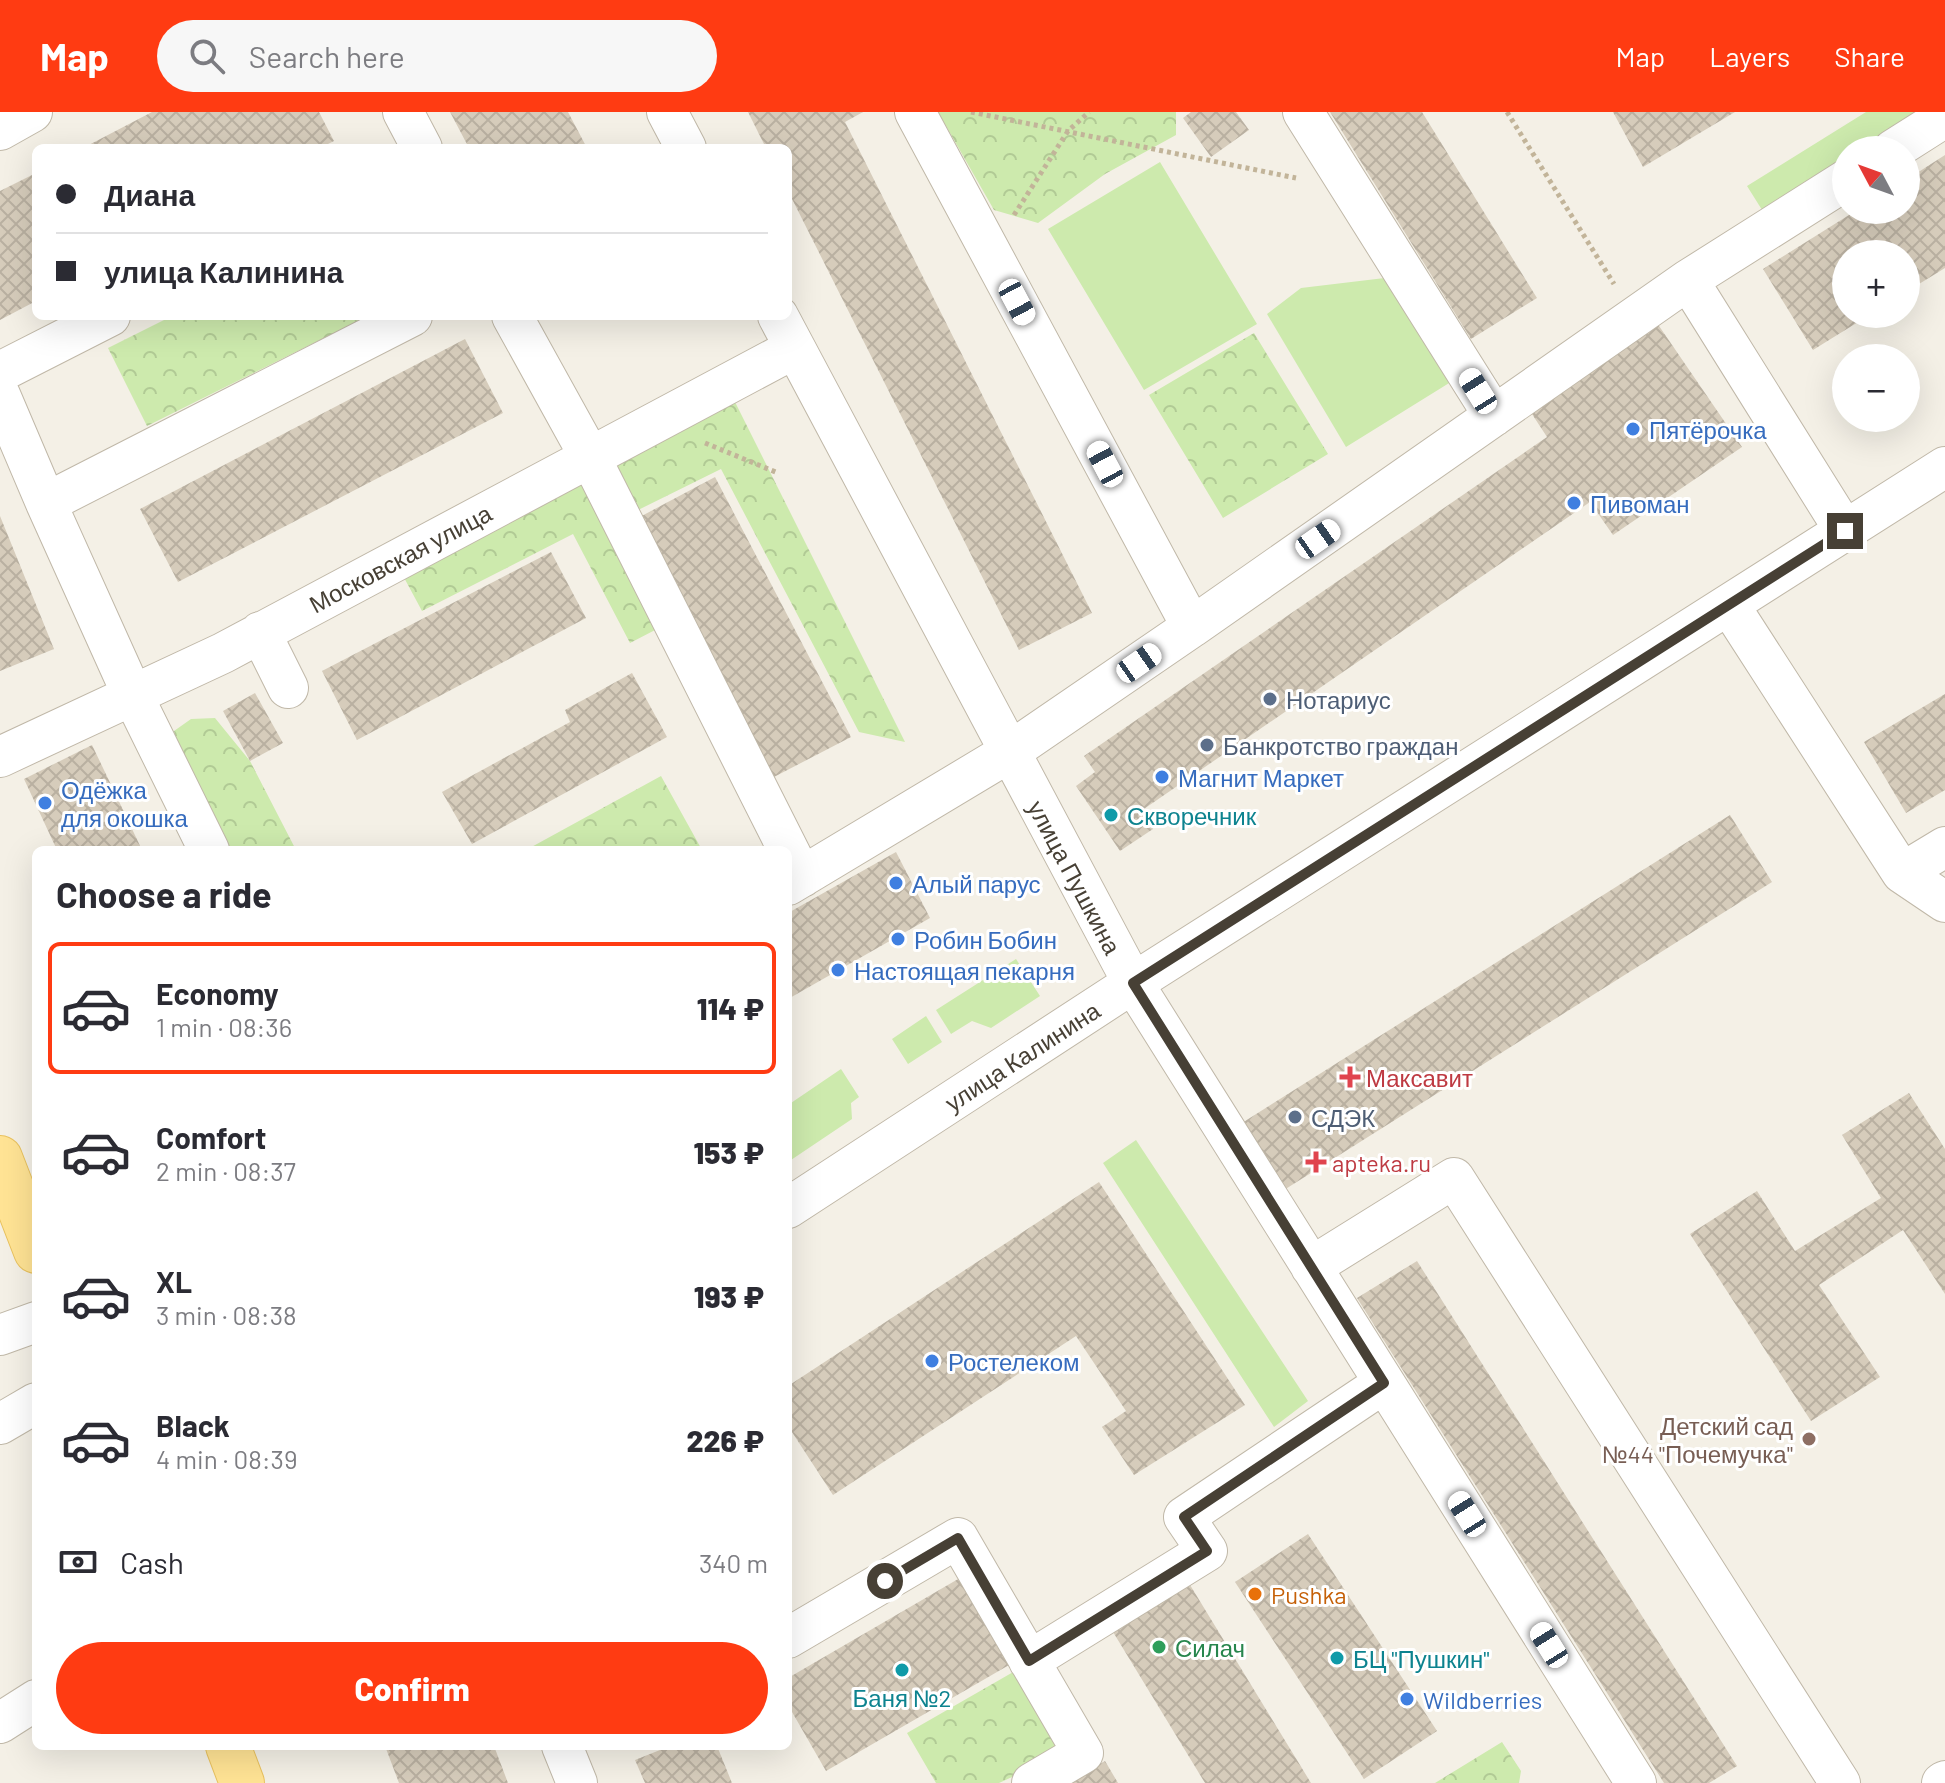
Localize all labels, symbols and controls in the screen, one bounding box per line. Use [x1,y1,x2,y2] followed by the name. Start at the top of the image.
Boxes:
[157,20,717,92] search box
[40,33,109,79] text: Map
[185,34,229,78] icon: search
[249,38,405,74] text: Search here
[1615,39,1665,73] text: Map
[1709,39,1790,73] text: Layers
[1834,39,1905,73] text: Share
[1832,136,1920,224] north arrow
[1832,136,1920,432] map controls
[104,176,195,212] text: Диана
[1832,240,1920,328] button: +
[104,253,344,289] text: улица Калинина
[995,275,1039,329] car
[1832,344,1920,432] button: −
[1455,364,1501,418] car
[1649,415,1767,444] place label: Пятёрочка
[1624,420,1642,438] marker: Пятёрочка
[1083,437,1127,491] car
[1590,489,1690,518] place label: Пивоман
[1565,494,1583,512] marker: Пивоман
[304,497,497,618] street label: Московская улица
[1827,513,1863,549] route end
[1291,515,1345,563] car
[1112,639,1166,687] car
[1286,685,1391,714] place label: Нотариус
[1261,690,1279,708] marker: Нотариус
[1223,731,1458,760] place label: Банкротство граждан
[1198,736,1216,754] marker: Банкротство граждан
[1178,763,1344,792] place label: Магнит Маркет
[1153,768,1171,786] marker: Магнит Маркет
[61,775,189,832] place label: Одёжка для окошка
[36,794,54,812] marker: Одёжка для окошка
[1022,795,1128,959] street label: улица Пушкина
[1127,801,1257,830] place label: Скворечник
[1102,806,1120,824] marker: Скворечник
[912,869,1041,898] place label: Алый парус
[56,872,272,915] text: Choose a ride
[887,874,905,892] marker: Алый парус
[914,925,1057,954] place label: Робин Бобин
[889,930,907,948] marker: Робин Бобин
[854,956,1075,985] place label: Настоящая пекарня
[829,961,847,979] marker: Настоящая пекарня
[60,972,132,1044] icon: car
[156,975,279,1011] text: Economy
[697,990,764,1026] text: 114 ₽
[939,995,1105,1117] street label: улица Калинина
[156,1011,292,1042] text: 1 min · 08:36
[1366,1063,1473,1092] place label: Максавит
[1341,1068,1359,1086] marker: Максавит
[1311,1103,1375,1132] place label: СДЭК
[1286,1108,1304,1126] marker: СДЭК
[60,1116,132,1188] icon: car
[156,1119,266,1155] text: Comfort
[693,1134,764,1170] text: 153 ₽
[1332,1148,1431,1177] place label: apteka.ru
[1307,1153,1325,1171] marker: apteka.ru
[156,1155,296,1186] text: 2 min · 08:37
[60,1260,132,1332] icon: car
[156,1263,192,1299] text: XL
[694,1278,764,1314] text: 193 ₽
[156,1299,297,1330] text: 3 min · 08:38
[948,1347,1080,1376] place label: Ростелеком
[923,1352,941,1370] marker: Ростелеком
[60,1404,132,1476] icon: car
[156,1407,230,1443] text: Black
[1602,1411,1793,1468] place label: Детский сад №44 "Почемучка"
[687,1422,764,1458] text: 226 ₽
[1800,1430,1818,1448] marker: Детский сад №44 "Почемучка"
[156,1443,298,1474] text: 4 min · 08:39
[1444,1487,1490,1541] car
[56,1540,100,1584] icon: cash
[120,1544,184,1580] text: Cash
[699,1547,768,1578] text: 340 m
[867,1563,903,1599] route start
[1271,1580,1347,1609] place label: Pushka
[1246,1585,1264,1603] marker: Pushka
[1526,1618,1572,1672] car
[1175,1633,1245,1662] place label: Силач
[1150,1638,1168,1656] marker: Силач
[56,1642,768,1734] button: Confirm
[1353,1644,1490,1673] place label: БЦ "Пушкин"
[1328,1649,1346,1667] marker: БЦ "Пушкин"
[893,1661,911,1679] marker: Баня №2
[853,1683,951,1712] place label: Баня №2
[1423,1685,1542,1714] place label: Wildberries
[1398,1690,1416,1708] marker: Wildberries

